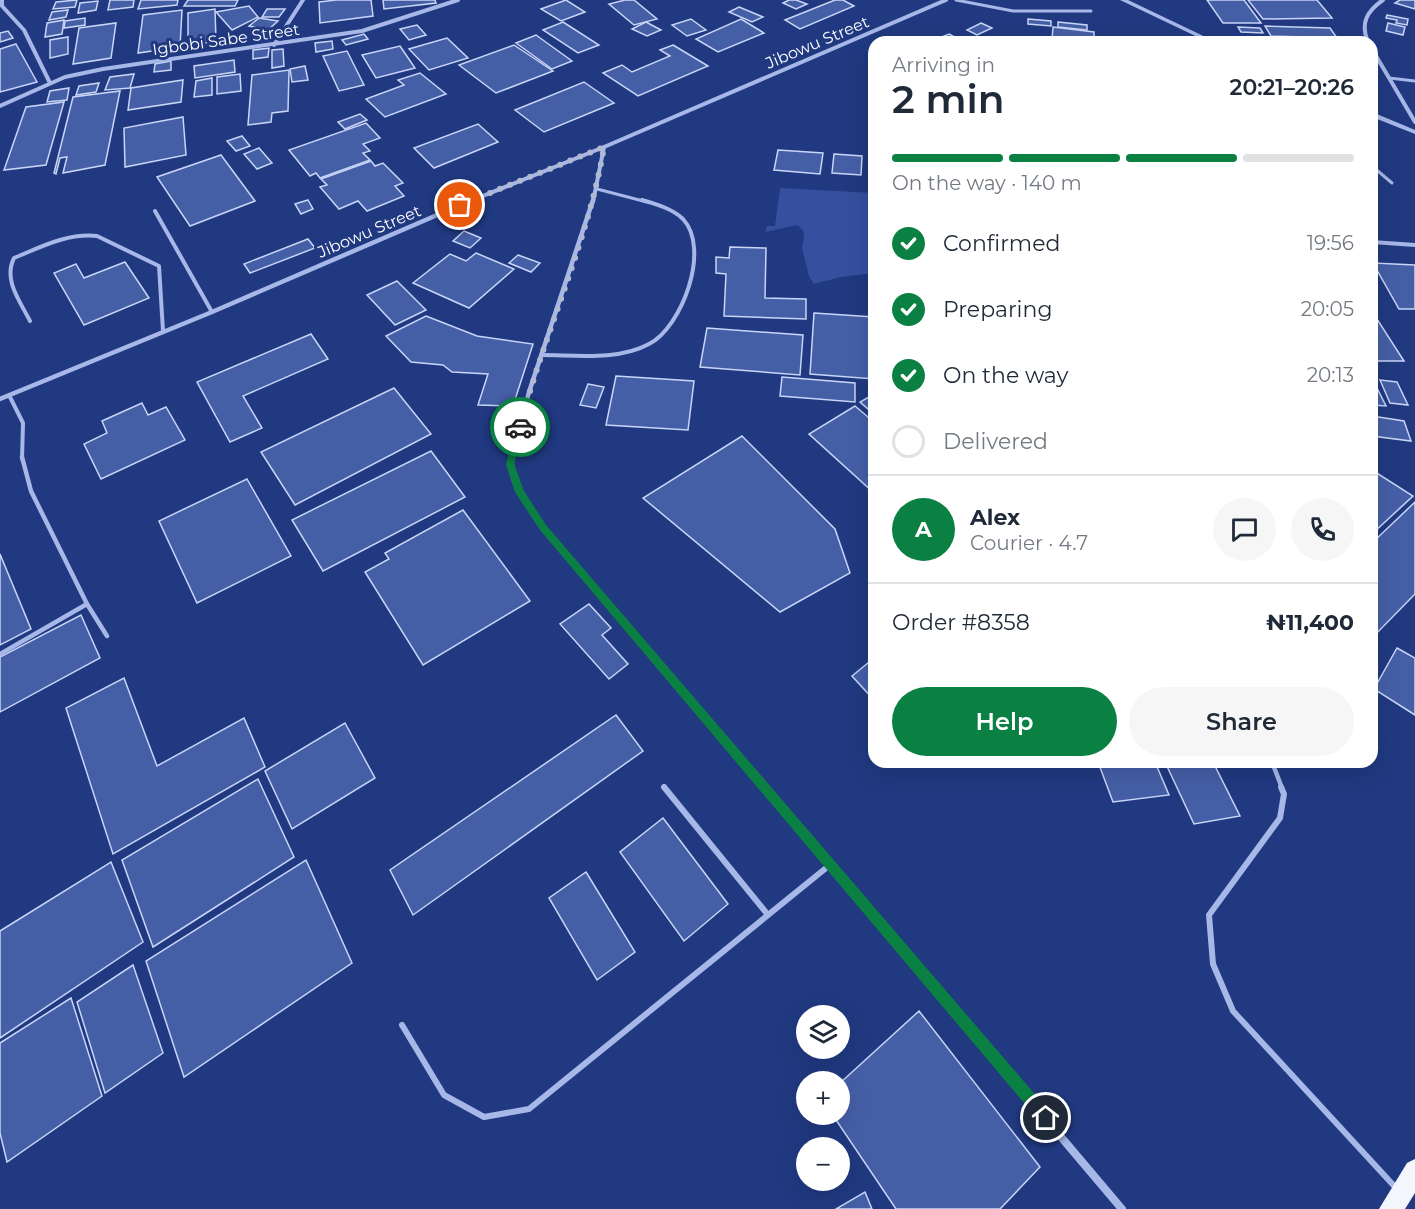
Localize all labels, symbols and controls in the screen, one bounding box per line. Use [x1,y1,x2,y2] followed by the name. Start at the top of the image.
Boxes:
[762,12,872,73] street label: Jibowu Street
[151,20,301,59] street label: Igbobi Sabe Street
[892,53,995,77] text: Arriving in
[1230,74,1354,101] text: 20:21–20:26
[892,75,1005,123] text: 2 min
[892,171,1082,195] text: On the way · 140 m
[434,179,485,230] pin
[443,188,476,221] icon: bag
[314,201,424,262] street label: Jibowu Street
[892,227,925,260] icon: check
[943,230,1060,257] text: Confirmed
[1307,231,1354,255] text: 19:56
[892,293,925,326] icon: check
[943,296,1052,323] text: Preparing
[1301,297,1354,321] text: 20:05
[892,359,925,392] icon: check
[943,362,1068,389] text: On the way
[1307,363,1354,387] text: 20:13
[490,397,550,457] courier
[504,411,537,444] icon: car
[943,428,1048,455] text: Delivered
[1213,498,1276,561] button: chat
[1291,498,1354,561] button: phone
[970,504,1020,531] text: Alex
[915,516,932,543] text: A
[970,531,1088,555] text: Courier · 4.7
[892,609,1030,636] text: Order #8358
[1266,609,1354,636] text: ₦11,400
[892,687,1117,756] button: Help
[1129,687,1354,756] button: Share
[796,1005,850,1191] map controls
[796,1005,850,1059] button: layers
[796,1071,850,1125] button: +
[1020,1092,1071,1143] pin
[1029,1101,1062,1134] icon: home
[796,1137,850,1191] button: −

